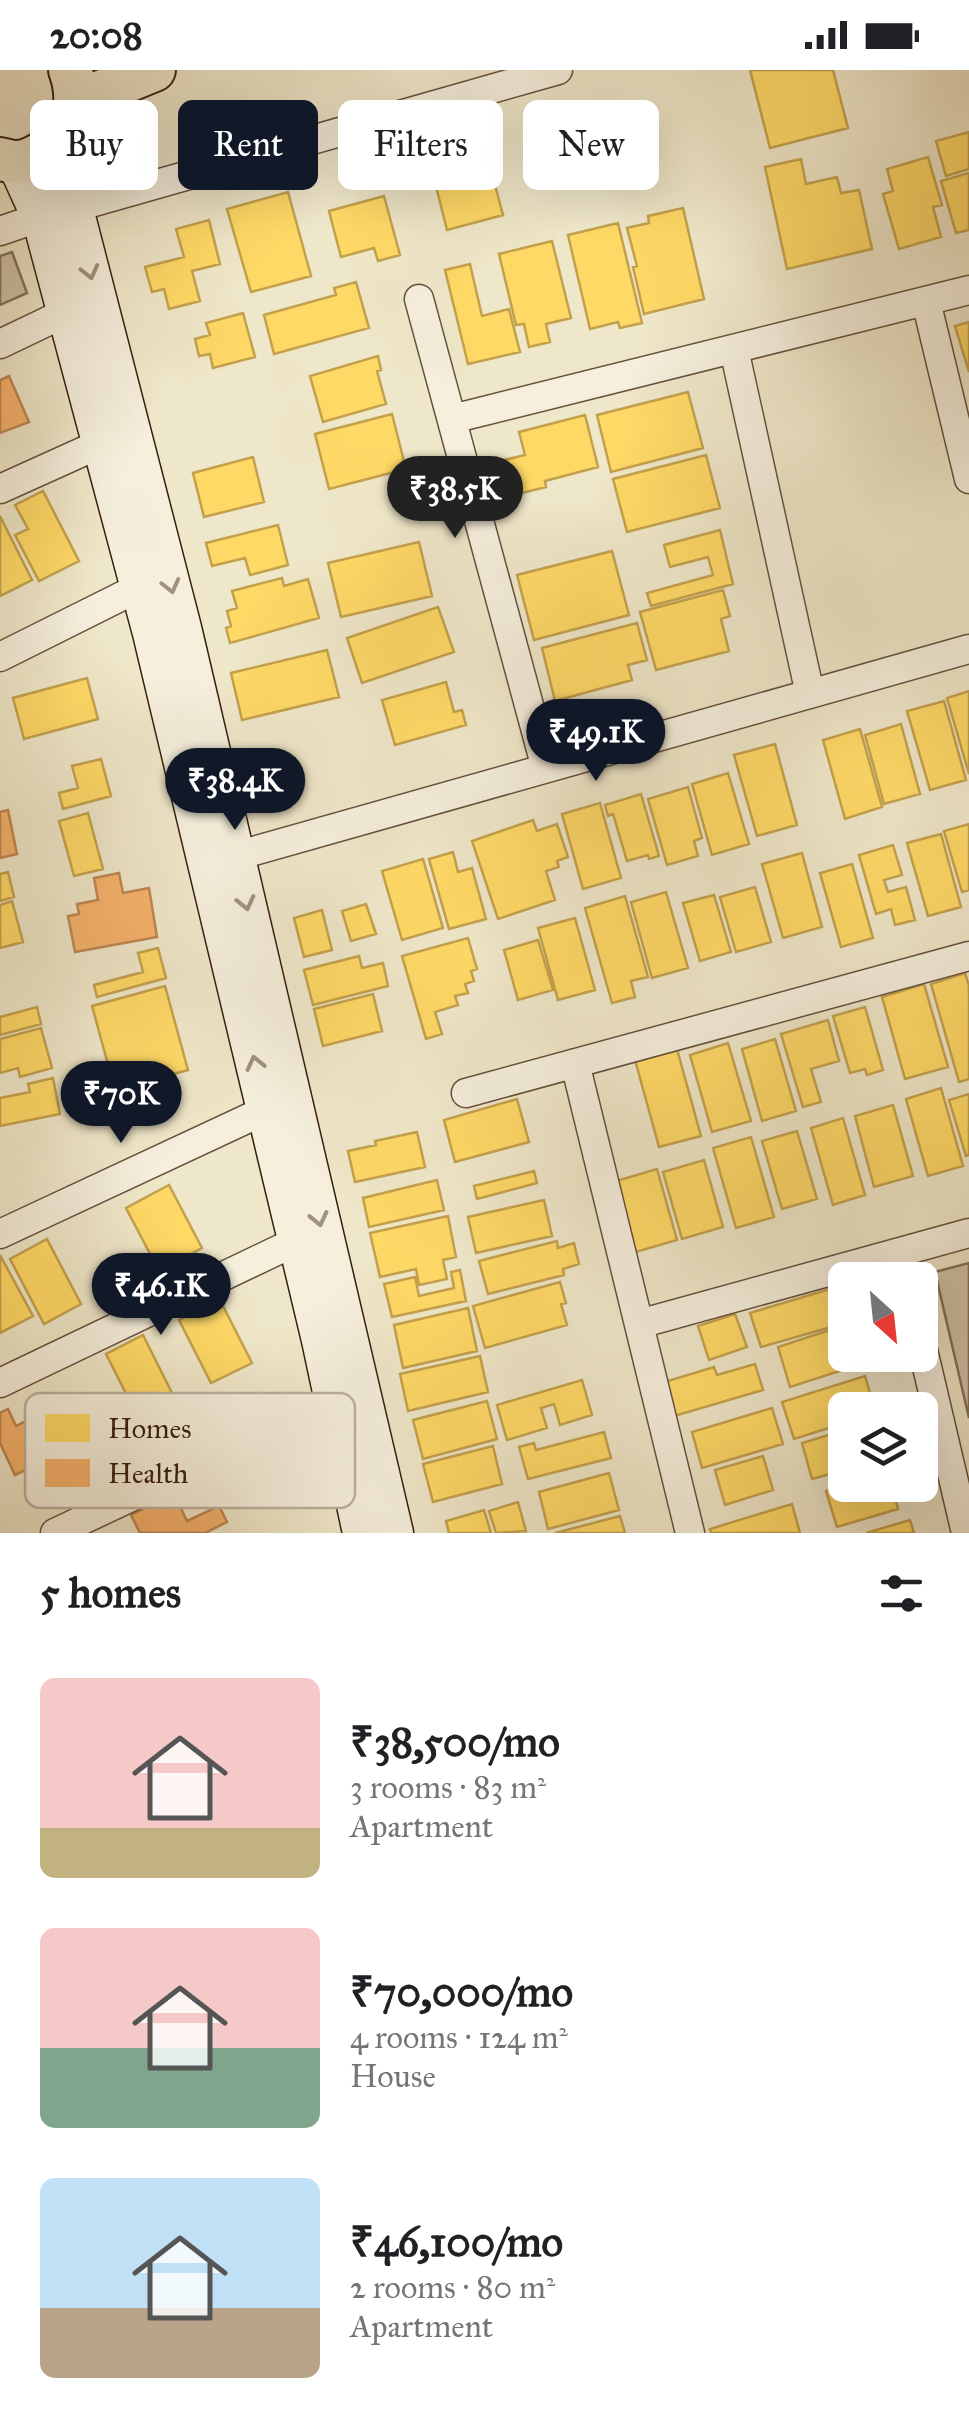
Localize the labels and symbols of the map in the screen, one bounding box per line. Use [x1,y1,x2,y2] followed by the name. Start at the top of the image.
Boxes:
[78,263,99,280] one-way arrow
[374,456,536,541] pin: ₹38.5K
[159,578,180,595] one-way arrow
[515,699,677,784] pin: ₹49.1K
[154,748,316,833] pin: ₹38.4K
[234,894,255,911] one-way arrow
[246,1055,267,1072] one-way arrow
[62,1061,180,1146] pin: ₹70K
[307,1210,328,1227] one-way arrow
[80,1253,242,1338] pin: ₹46.1K
[828,1262,938,1372] north arrow
[25,1393,355,1508] legend
[108,1411,191,1446] text: Homes
[108,1456,189,1491] text: Health

